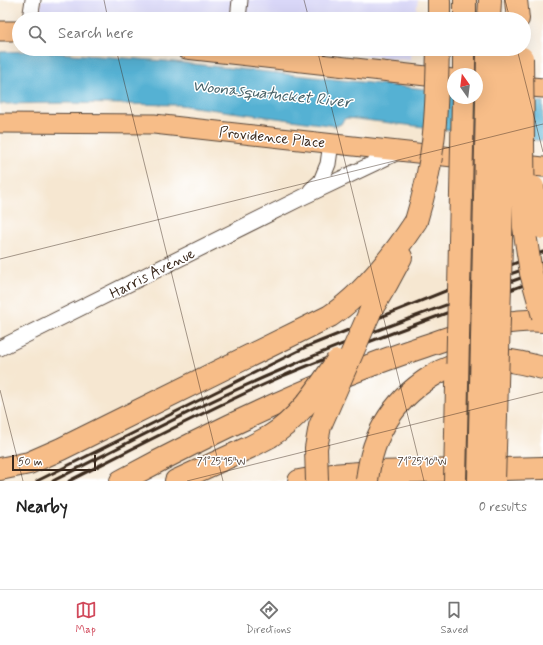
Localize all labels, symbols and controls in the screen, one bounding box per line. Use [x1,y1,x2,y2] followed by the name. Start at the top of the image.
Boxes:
[12,12,531,56] search box
[26,23,48,45] icon: search
[58,24,134,44] text: Search here
[447,68,483,104] north arrow
[191,76,355,114] water label: Woonasquatucket River
[218,122,326,154] street label: Providence Place
[106,244,199,304] street label: Harris Avenue
[12,453,96,472] scale bar
[18,455,43,469] text: 50 m
[197,455,245,469] text: 71°25'15"W
[398,455,447,469] text: 71°25'10"W
[16,496,68,518] text: Nearby
[479,499,527,516] text: 0 results
[75,599,97,637] tab: Map
[246,599,291,637] tab: Directions
[441,599,468,637] tab: Saved

